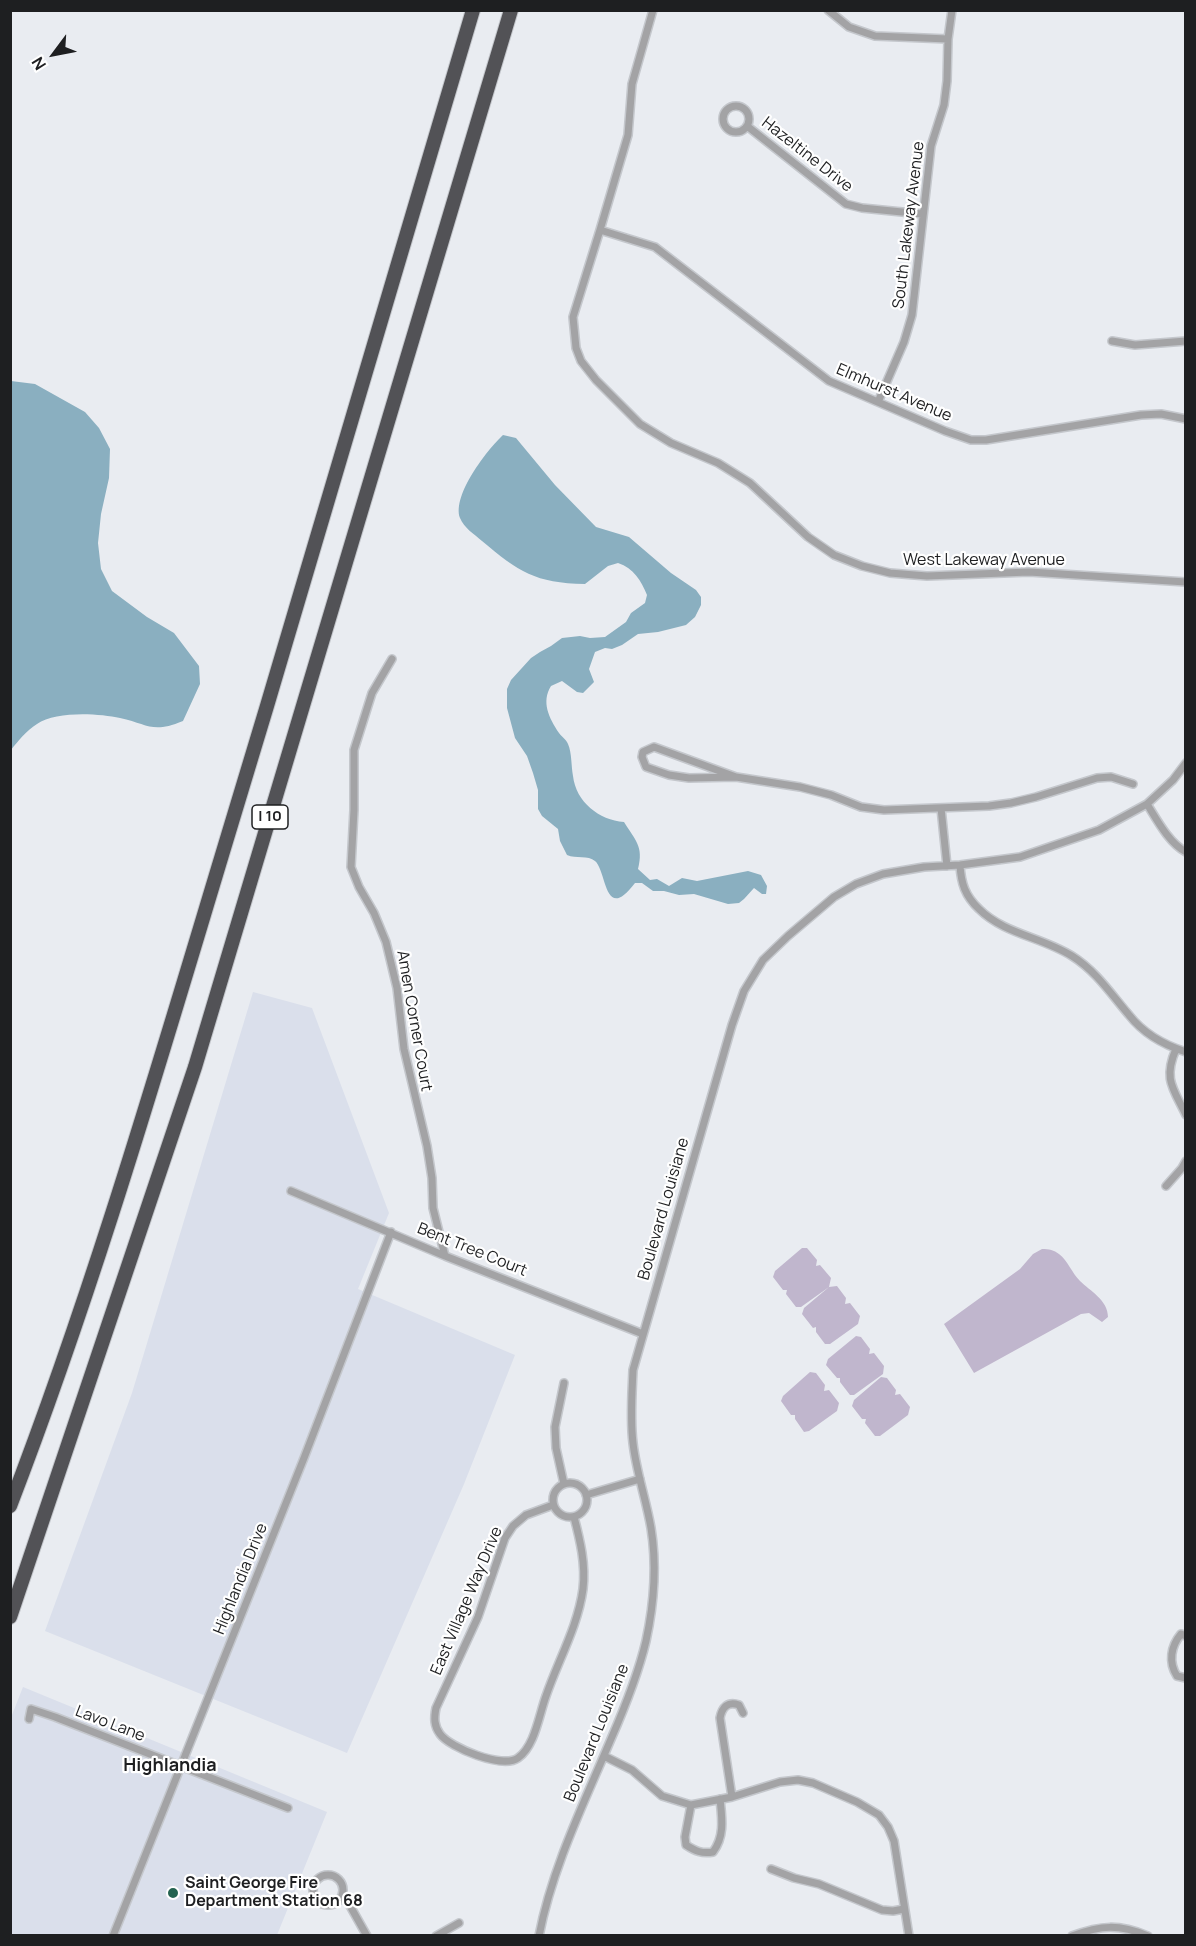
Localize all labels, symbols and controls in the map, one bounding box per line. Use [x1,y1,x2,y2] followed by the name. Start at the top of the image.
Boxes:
[24,24,84,84] north arrow
[26,53,51,74] text: N
[758,113,856,197] street label: Hazeltine Drive
[889,140,929,310] street label: South Lakeway Avenue
[833,360,955,426] street label: Elmhurst Avenue
[903,551,1065,571] street label: West Lakeway Avenue
[252,805,288,829] road number: I 10
[392,949,436,1093] street label: Amen Corner Court
[635,1136,693,1282] street label: Boulevard Louisiane
[414,1219,530,1281] street label: Bent Tree Court
[210,1520,272,1638] street label: Highlandia Drive
[427,1524,507,1678] street label: East Village Way Drive
[561,1661,633,1805] street label: Boulevard Louisiane
[72,1702,148,1746] street label: Lavo Lane
[123,1755,217,1777] district label: Highlandia
[185,1874,363,1912] place label: Saint George Fire Department Station 68
[166,1886,180,1900] marker: Saint George Fire Department Station 68

